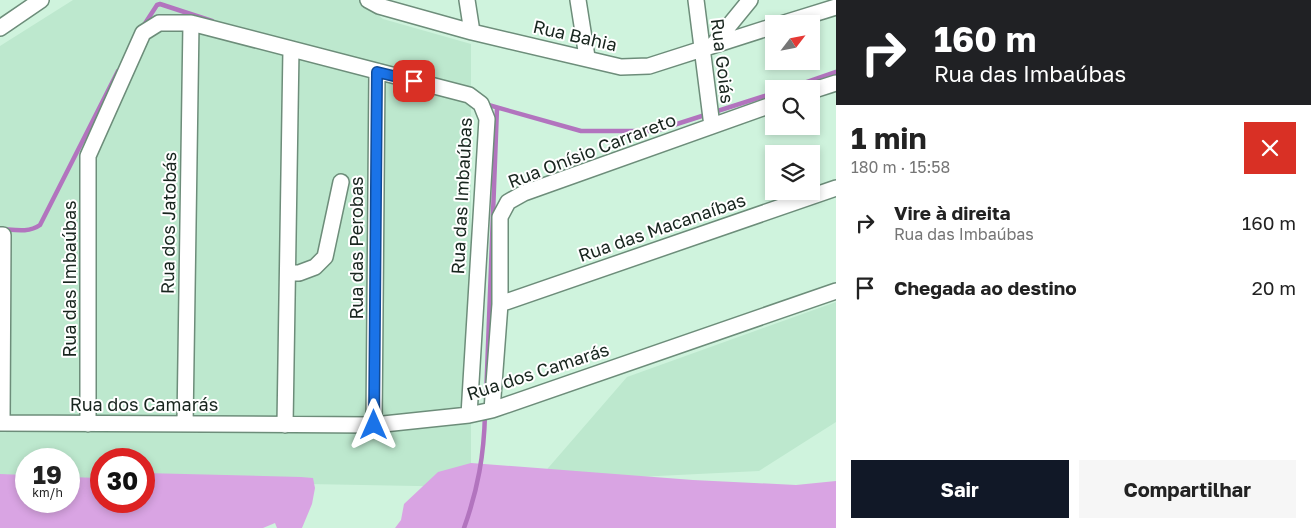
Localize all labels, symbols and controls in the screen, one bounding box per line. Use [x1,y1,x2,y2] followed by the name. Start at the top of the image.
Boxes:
[531,15,619,55] street label: Rua Bahia
[765,15,820,70] north arrow
[765,15,820,200] map controls
[707,17,739,105] street label: Rua Goiás
[934,18,1036,60] text: 160 m
[851,20,916,85] icon: right
[393,60,435,102] pin
[934,60,1126,87] text: Rua das Imbaúbas
[400,67,428,95] icon: arrive
[765,80,820,135] button: search
[505,108,679,192] street label: Rua Onísio Carrareto
[446,117,476,275] street label: Rua das Imbaúbas
[851,120,927,156] text: 1 min
[1244,122,1296,174] button: close
[765,145,820,200] button: layers
[156,152,180,294] street label: Rua dos Jatobás
[851,157,950,177] text: 180 m · 15:58
[345,176,367,320] street label: Rua das Perobas
[575,188,748,266] street label: Rua das Macanaíbas
[58,200,80,358] street label: Rua das Imbaúbas
[894,201,1011,224] text: Vire à direita
[851,209,879,237] icon: right
[1242,211,1296,234] text: 160 m
[894,224,1034,244] text: Rua das Imbaúbas
[851,274,879,302] icon: arrive
[894,276,1077,299] text: Chegada ao destino
[1252,276,1296,299] text: 20 m
[464,338,612,404] street label: Rua dos Camarás
[70,393,218,415] street label: Rua dos Camarás
[347,398,399,450] position arrow
[90,448,155,513] speed limit sign: 30
[33,459,62,490] text: 19
[851,460,1069,518] button: Sair
[1079,460,1296,518] button: Compartilhar
[32,485,63,500] text: km/h

